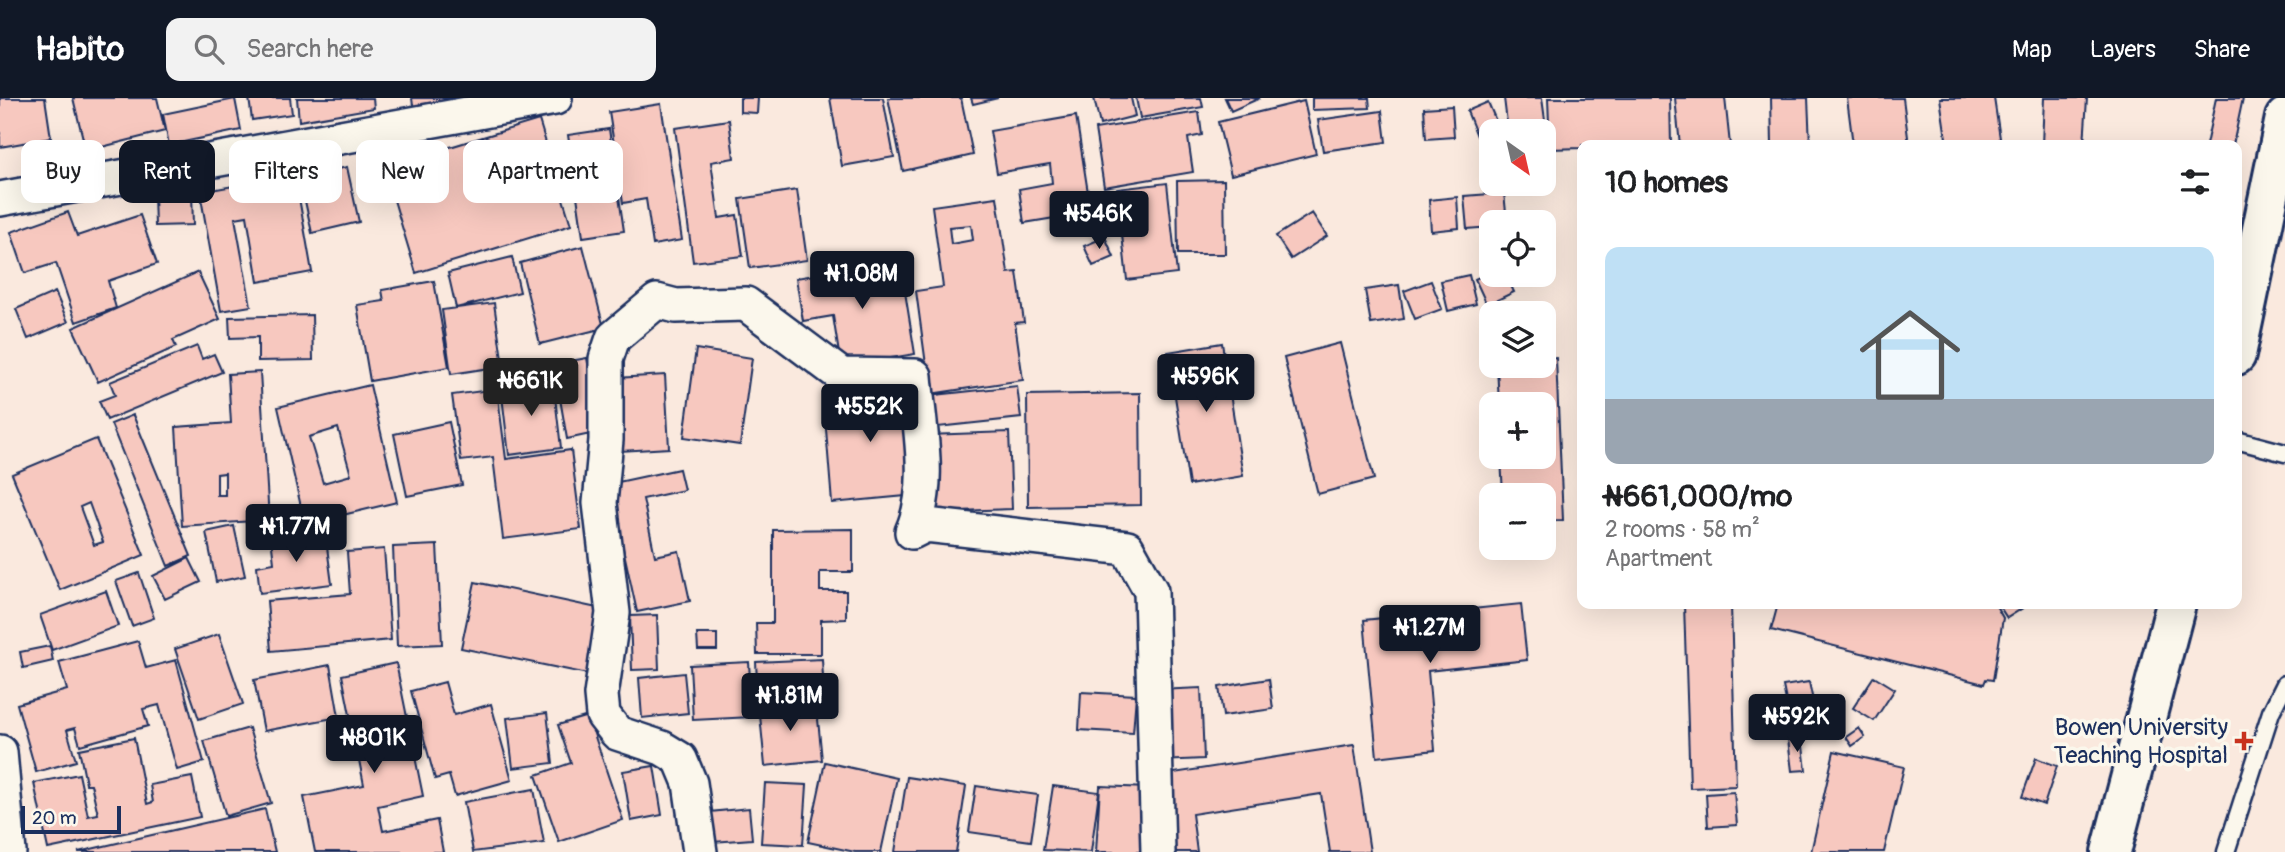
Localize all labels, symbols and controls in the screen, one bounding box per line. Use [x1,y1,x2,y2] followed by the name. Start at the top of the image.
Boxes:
[166,18,656,81] search box
[35,29,124,70] text: Habito
[190,30,228,68] icon: search
[246,33,373,65] text: Search here
[2012,35,2052,64] text: Map
[2090,35,2156,64] text: Layers
[2194,35,2250,64] text: Share
[1479,119,1556,196] north arrow
[1479,119,1556,560] map controls
[21,140,105,203] chip: Buy
[119,140,215,203] chip: Rent
[229,140,342,203] chip: Filters
[356,140,449,203] chip: New
[463,140,623,203] chip: Apartment
[2176,163,2214,201] icon: filters
[1605,164,1728,201] text: 10 homes
[1050,192,1148,251] pin: ₦546K
[1066,199,1132,228] text: ₦546K
[1479,210,1556,287] button: locate
[805,252,919,311] pin: ₦1.08M
[826,259,898,288] text: ₦1.08M
[1847,292,1973,418] icon: home
[1479,301,1556,378] button: layers
[1157,354,1255,414] pin: ₦596K
[482,358,580,418] pin: ₦661K
[1173,362,1239,391] text: ₦596K
[499,366,563,395] text: ₦661K
[821,384,919,444] pin: ₦552K
[837,392,903,421] text: ₦552K
[1479,392,1556,469] button: +
[1605,478,1792,515] text: ₦661,000/mo
[1479,483,1556,560] button: −
[239,504,353,564] pin: ₦1.77M
[262,512,330,541] text: ₦1.77M
[1605,515,1760,544] text: 2 rooms · 58 m²
[1605,544,1712,573] text: Apartment
[1373,606,1487,665] pin: ₦1.27M
[1395,613,1465,642] text: ₦1.27M
[733,674,847,733] pin: ₦1.81M
[758,681,822,710] text: ₦1.81M
[1748,694,1846,754] pin: ₦592K
[1765,702,1829,731] text: ₦592K
[2054,713,2228,770] place label: Bowen University Teaching Hospital
[325,716,423,775] pin: ₦801K
[342,723,406,752] text: ₦801K
[2234,731,2254,751] marker: Bowen University Teaching Hospital
[21,803,121,835] scale bar
[32,806,77,830] text: 20 m

